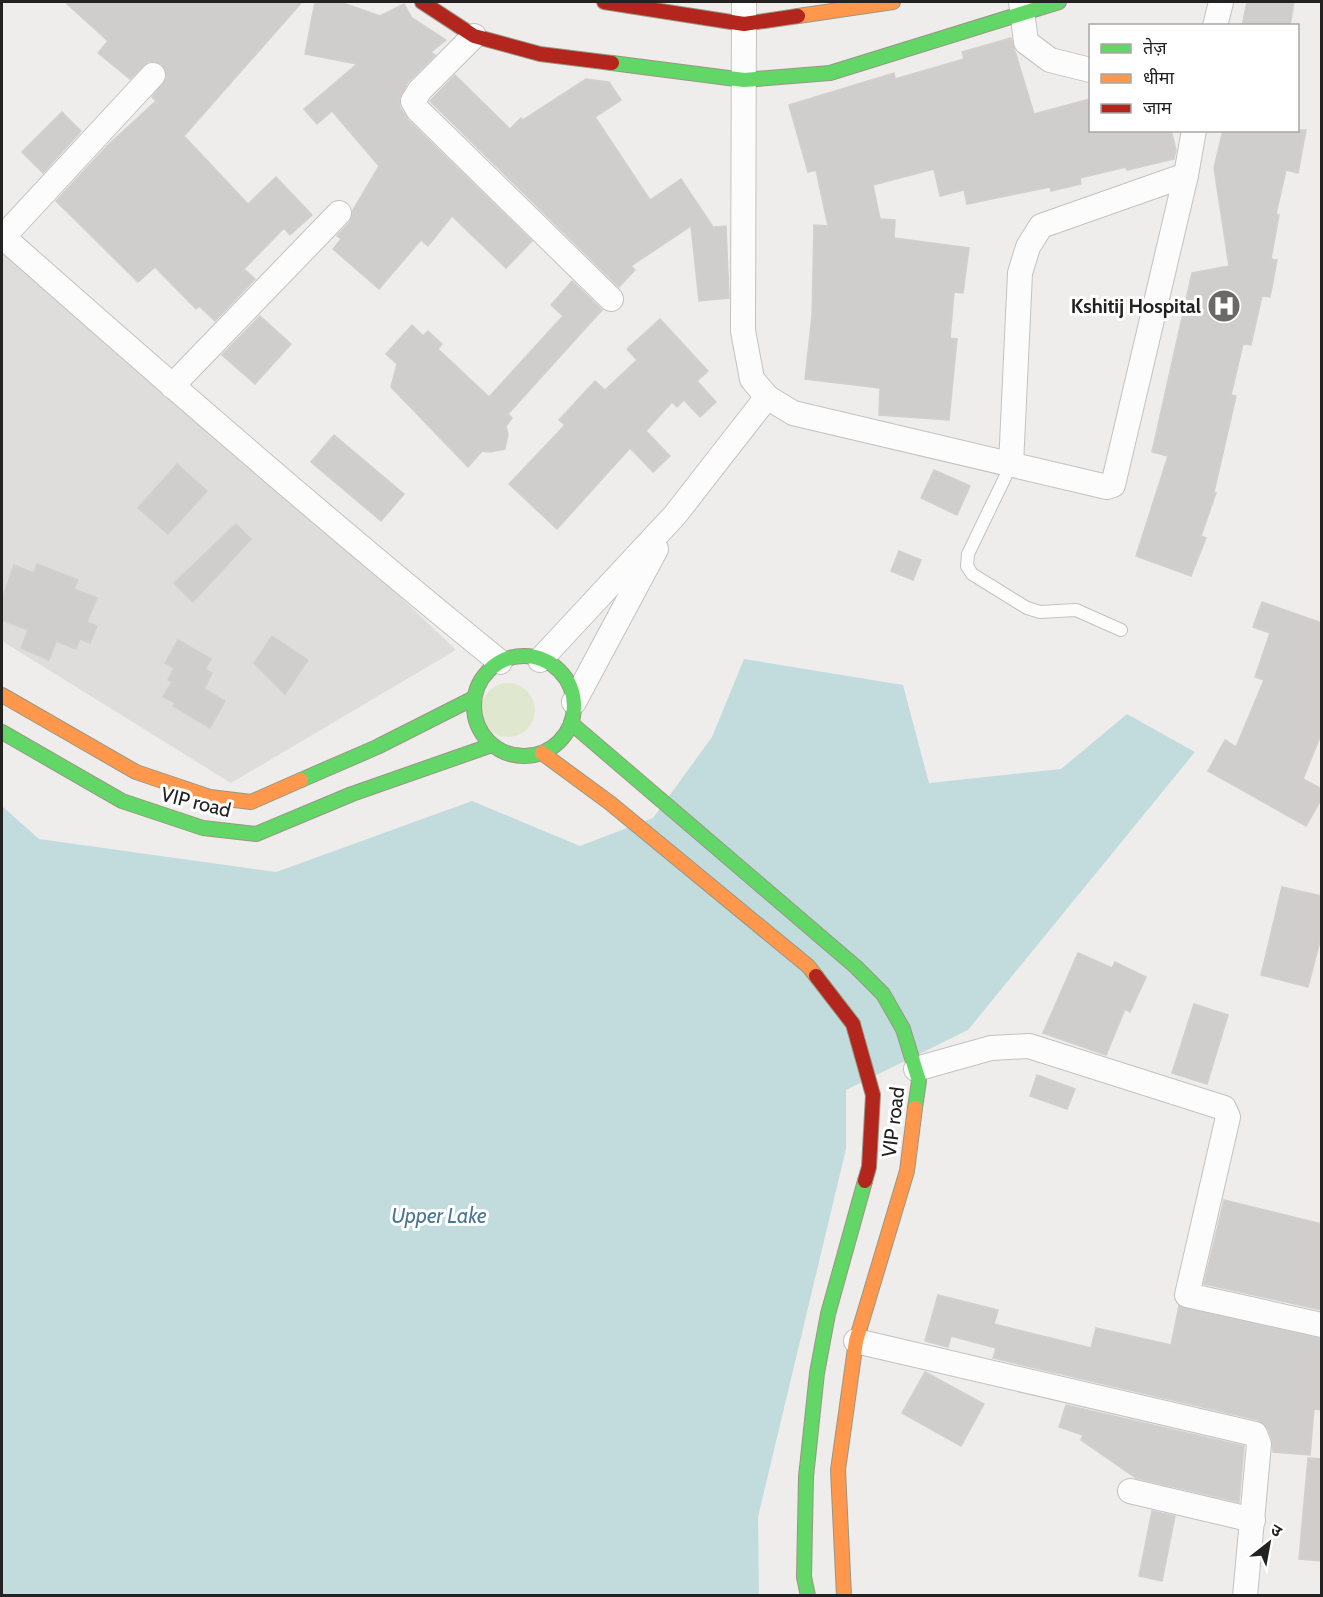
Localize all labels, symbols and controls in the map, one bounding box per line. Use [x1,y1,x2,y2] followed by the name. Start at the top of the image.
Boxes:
[1089,24,1299,132] legend
[1143,37,1167,59] text: तेज़
[1143,67,1174,89] text: धीमा
[1143,97,1173,119] text: जाम
[1206,288,1242,324] hospital icon: Kshitij Hospital
[1071,294,1201,318] place label: Kshitij Hospital
[159,782,233,822] street label: VIP road
[877,1085,909,1159] street label: VIP road
[391,1203,487,1228] water label: Upper Lake
[1239,1513,1299,1573] north arrow
[1268,1520,1286,1541] text: उ

